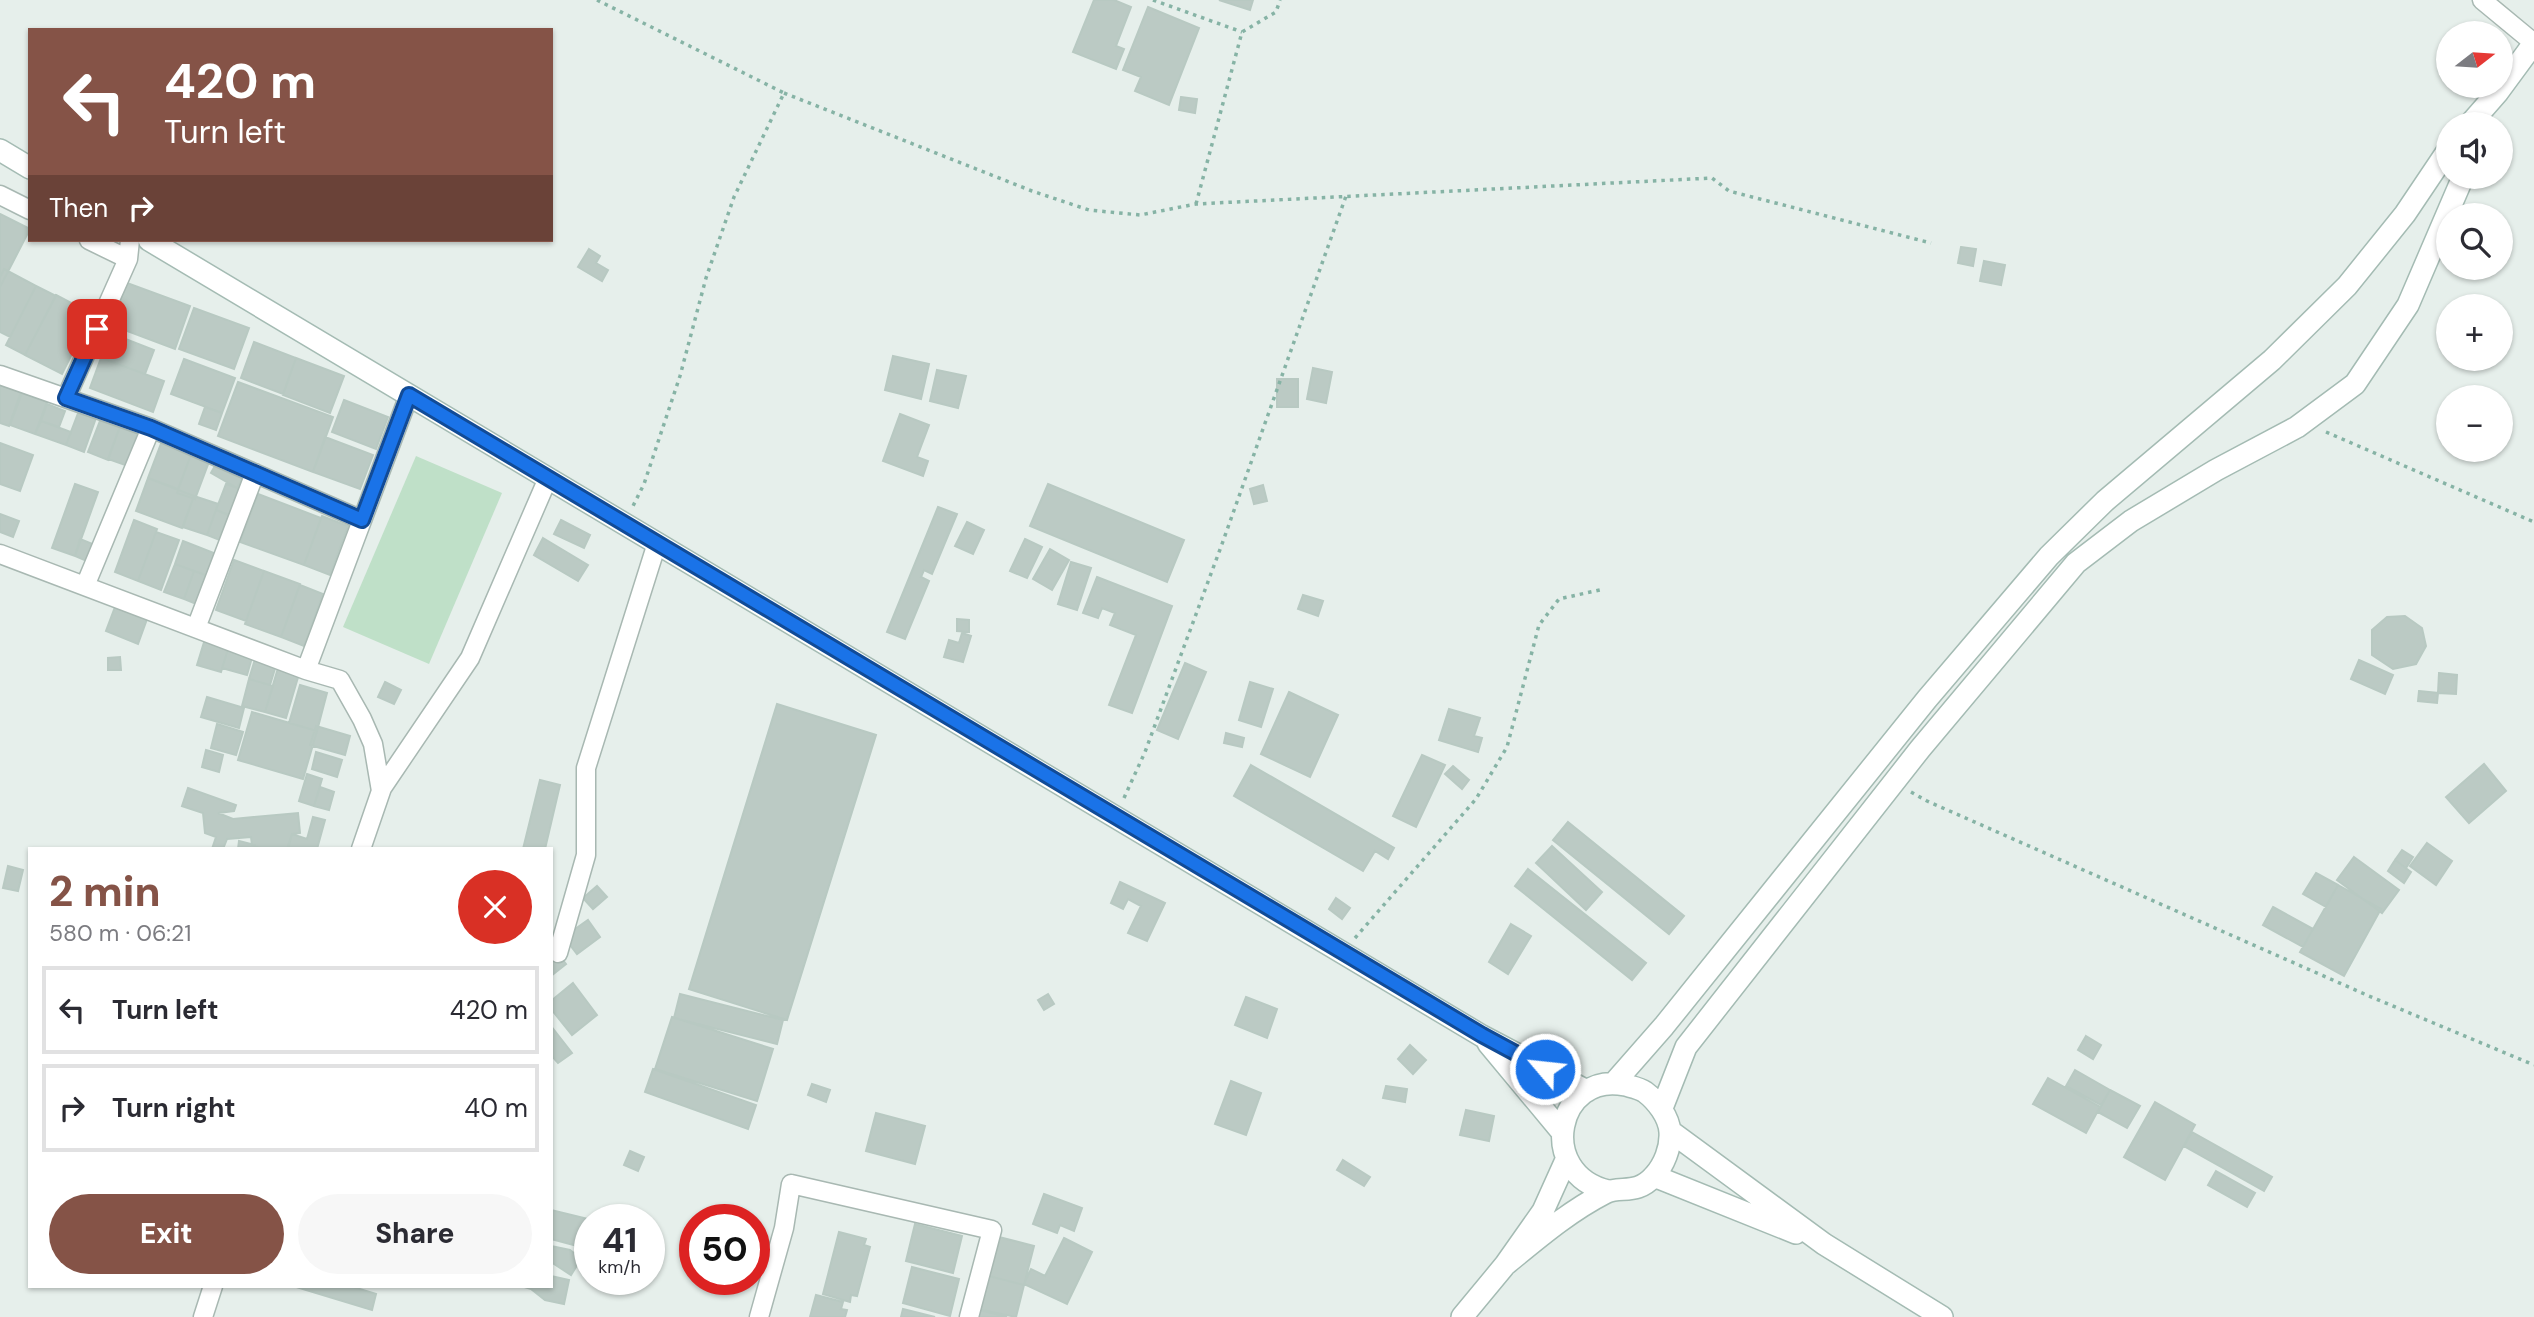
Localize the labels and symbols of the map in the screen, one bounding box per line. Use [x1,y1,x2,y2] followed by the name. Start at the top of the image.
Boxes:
[2436,21,2513,98] north arrow
[67,299,127,359] pin
[1508,1032,1582,1106] position arrow
[679,1204,770,1295] speed limit sign: 50

